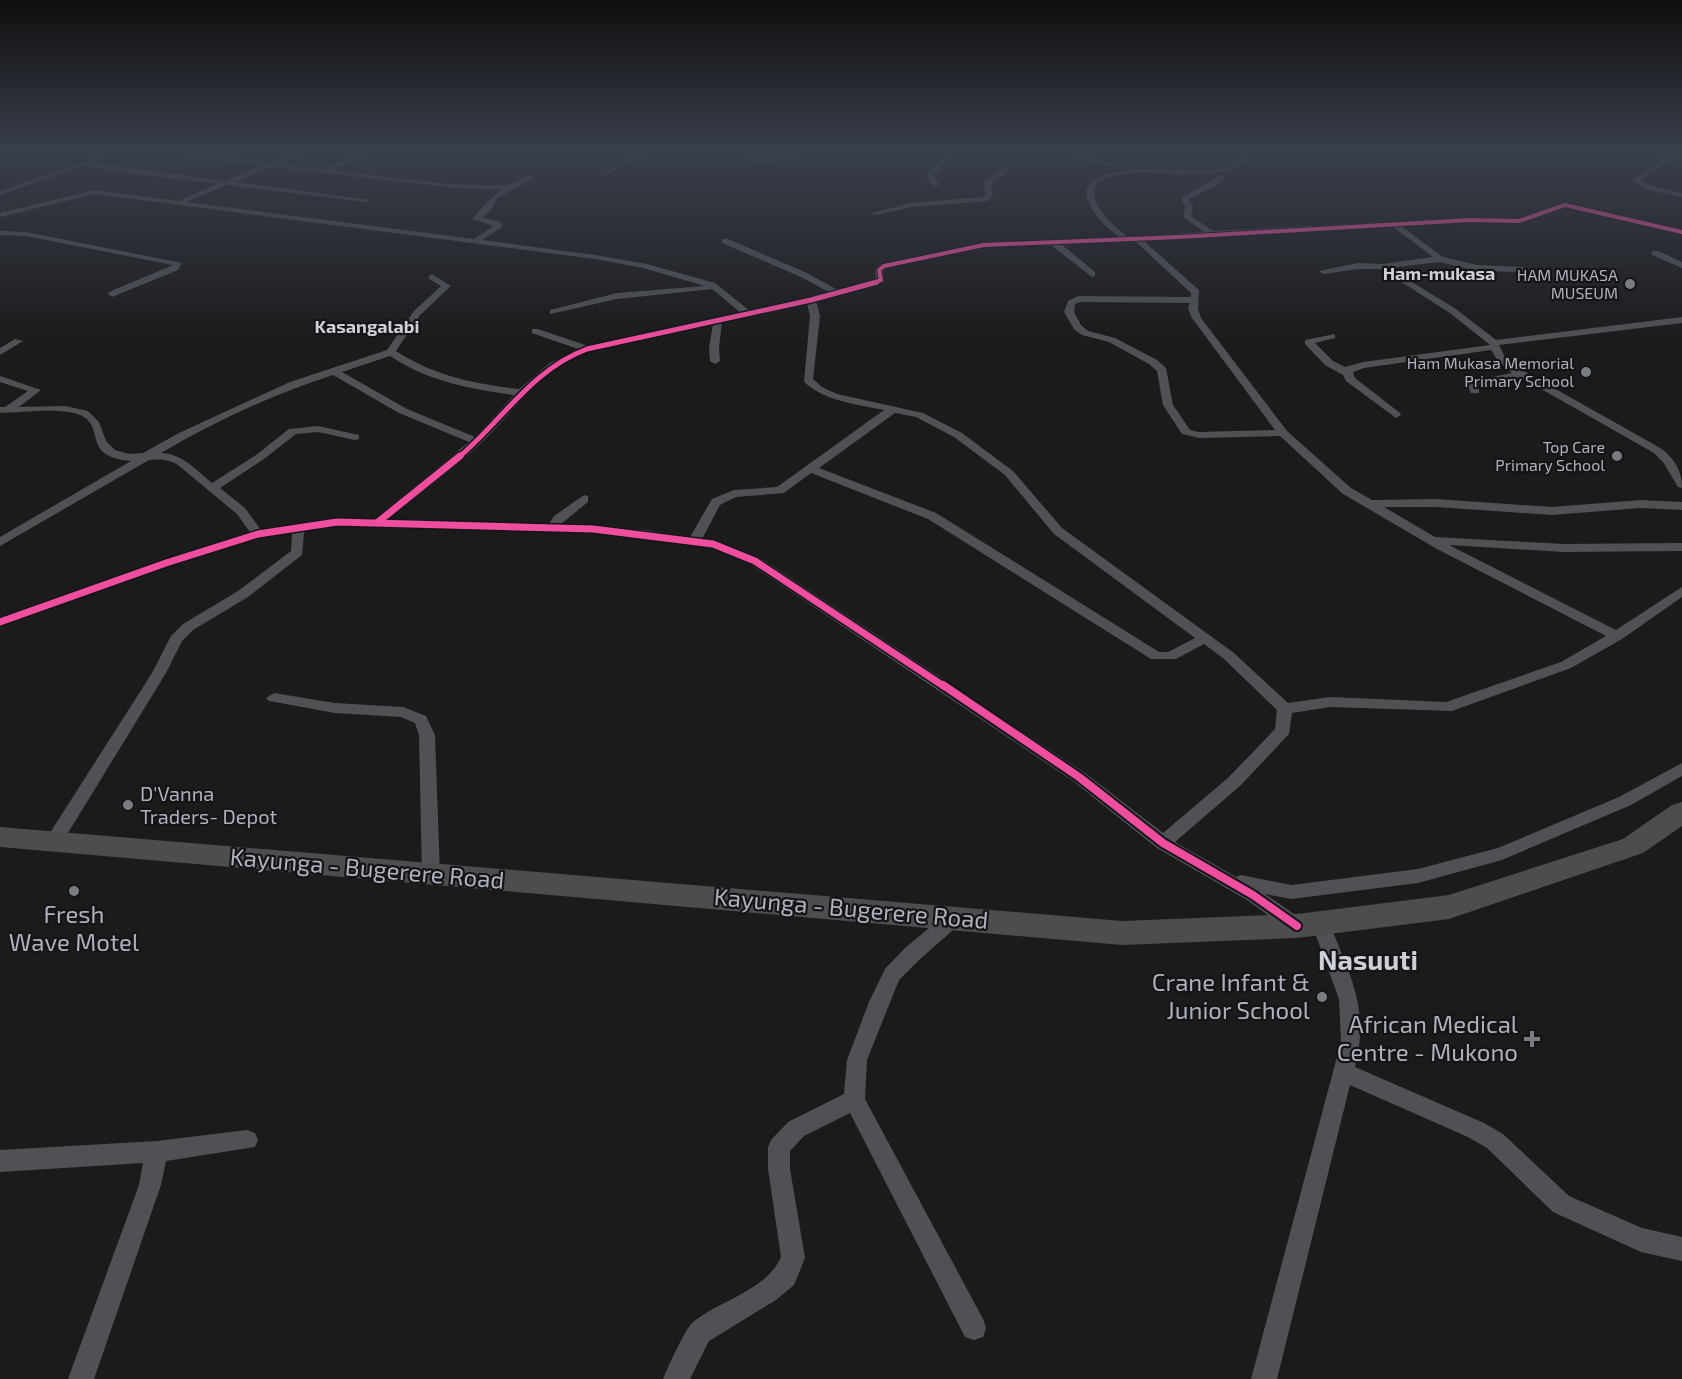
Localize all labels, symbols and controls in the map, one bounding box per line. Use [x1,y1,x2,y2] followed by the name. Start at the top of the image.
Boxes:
[1383,262,1495,284] district label: Ham-mukasa
[1517,265,1618,302] place label: HAM MUKASA MUSEUM
[1623,277,1637,291] marker: HAM MUKASA MUSEUM
[315,315,419,337] district label: Kasangalabi
[1407,353,1574,390] place label: Ham Mukasa Memorial Primary School
[1579,365,1593,379] marker: Ham Mukasa Memorial Primary School
[1495,437,1605,474] place label: Top Care Primary School
[1610,449,1624,463] marker: Top Care Primary School
[140,781,278,828] place label: D'Vanna Traders- Depot
[121,798,135,812] marker: D'Vanna Traders- Depot
[229,841,506,894] street label: Kayunga - Bugerere Road
[713,881,990,934] street label: Kayunga - Bugerere Road
[67,884,81,898] marker: Fresh Wave Motel
[9,899,139,956] place label: Fresh Wave Motel
[1318,943,1418,975] district label: Nasuuti
[1152,967,1310,1024] place label: Crane Infant & Junior School
[1315,990,1329,1004] marker: Crane Infant & Junior School
[1337,1009,1518,1066] place label: African Medical Centre - Mukono
[1523,1030,1541,1048] marker: African Medical Centre - Mukono

